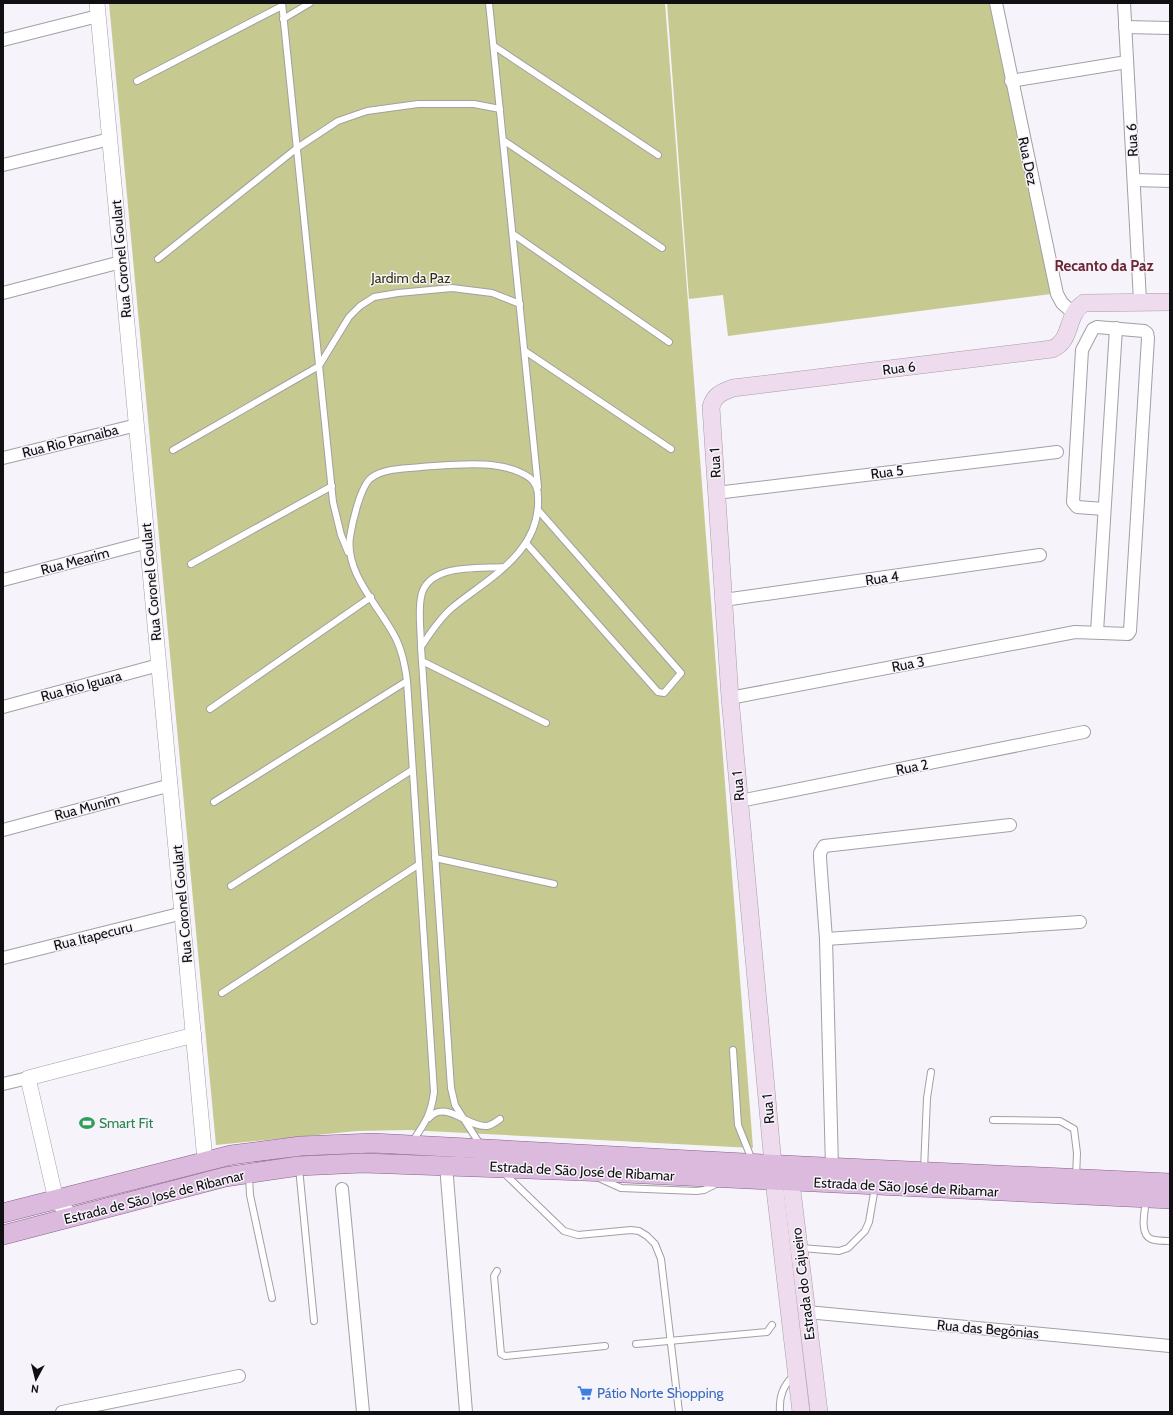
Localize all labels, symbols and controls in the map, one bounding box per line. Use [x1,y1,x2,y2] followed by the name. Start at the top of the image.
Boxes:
[1122,123,1142,157] street label: Rua 6
[1014,135,1042,187] street label: Rua Dez
[107,199,135,319] street label: Rua Coronel Goulart
[1054,257,1154,275] district label: Recanto da Paz
[370,269,451,287] park label: Jardim da Paz
[881,357,917,379] street label: Rua 6
[20,420,120,462] street label: Rua Rio Parnaiba
[705,448,725,478] street label: Rua 1
[869,461,905,483] street label: Rua 5
[137,522,165,642] street label: Rua Coronel Goulart
[39,543,111,579] street label: Rua Mearim
[864,567,900,589] street label: Rua 4
[890,652,926,676] street label: Rua 3
[39,666,124,705] street label: Rua Rio Iguara
[894,755,930,779] street label: Rua 2
[728,770,748,802] street label: Rua 1
[52,790,122,824] street label: Rua Munim
[168,844,196,964] street label: Rua Coronel Goulart
[52,917,134,955] street label: Rua Itapecuru
[758,1093,778,1125] street label: Rua 1
[78,1114,96,1132] sports icon: Smart Fit
[99,1114,154,1132] place label: Smart Fit
[489,1157,676,1185] street label: Estrada de São José de Ribamar
[62,1166,247,1228] street label: Estrada de São José de Ribamar
[813,1173,1000,1201] street label: Estrada de São José de Ribamar
[787,1226,819,1341] street label: Estrada do Cajueiro
[936,1316,1040,1342] street label: Rua das Begônias
[16,1359,56,1399] north arrow
[30,1382,39,1396] text: N
[576,1384,594,1402] supermarket icon: Pátio Norte Shopping
[597,1384,724,1402] place label: Pátio Norte Shopping

